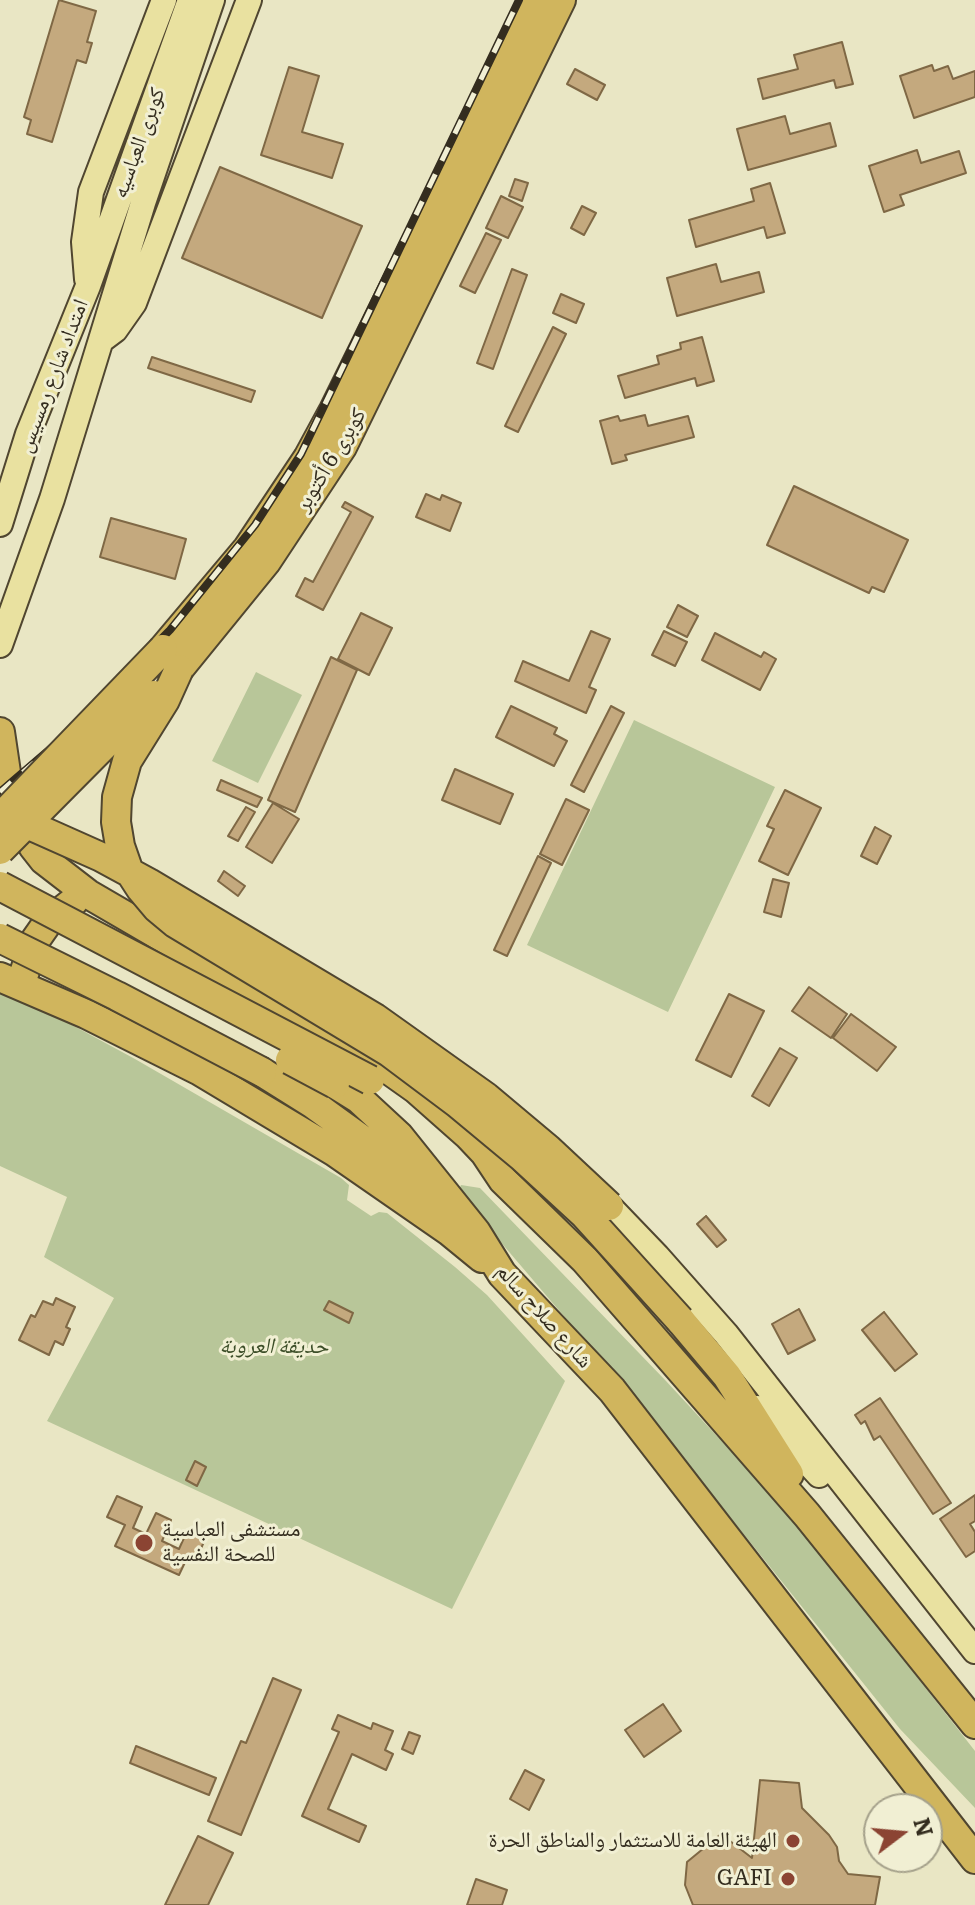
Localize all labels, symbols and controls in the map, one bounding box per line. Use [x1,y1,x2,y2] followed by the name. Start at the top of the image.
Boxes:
[107,84,171,202] street label: كوبرى العباسيه
[12,296,94,456] street label: امتداد شارع رمسيس
[290,403,372,517] street label: كوبرى 6 أكتوبر
[490,1258,598,1374] street label: شارع صلاح سالم
[220,1334,328,1360] park label: حديقة العروبة
[162,1517,300,1568] place label: مستشفى العباسية للصحة النفسية
[133,1532,155,1554] marker: مستشفى العباسية للصحة النفسية
[863,1793,943,1873] north arrow
[906,1813,943,1840] text: N
[488,1828,777,1854] place label: الهيئة العامة للاستثمار والمناطق الحرة
[784,1832,802,1850] marker: الهيئة العامة للاستثمار والمناطق الحرة
[717,1866,772,1892] place label: GAFI
[779,1870,797,1888] marker: GAFI

